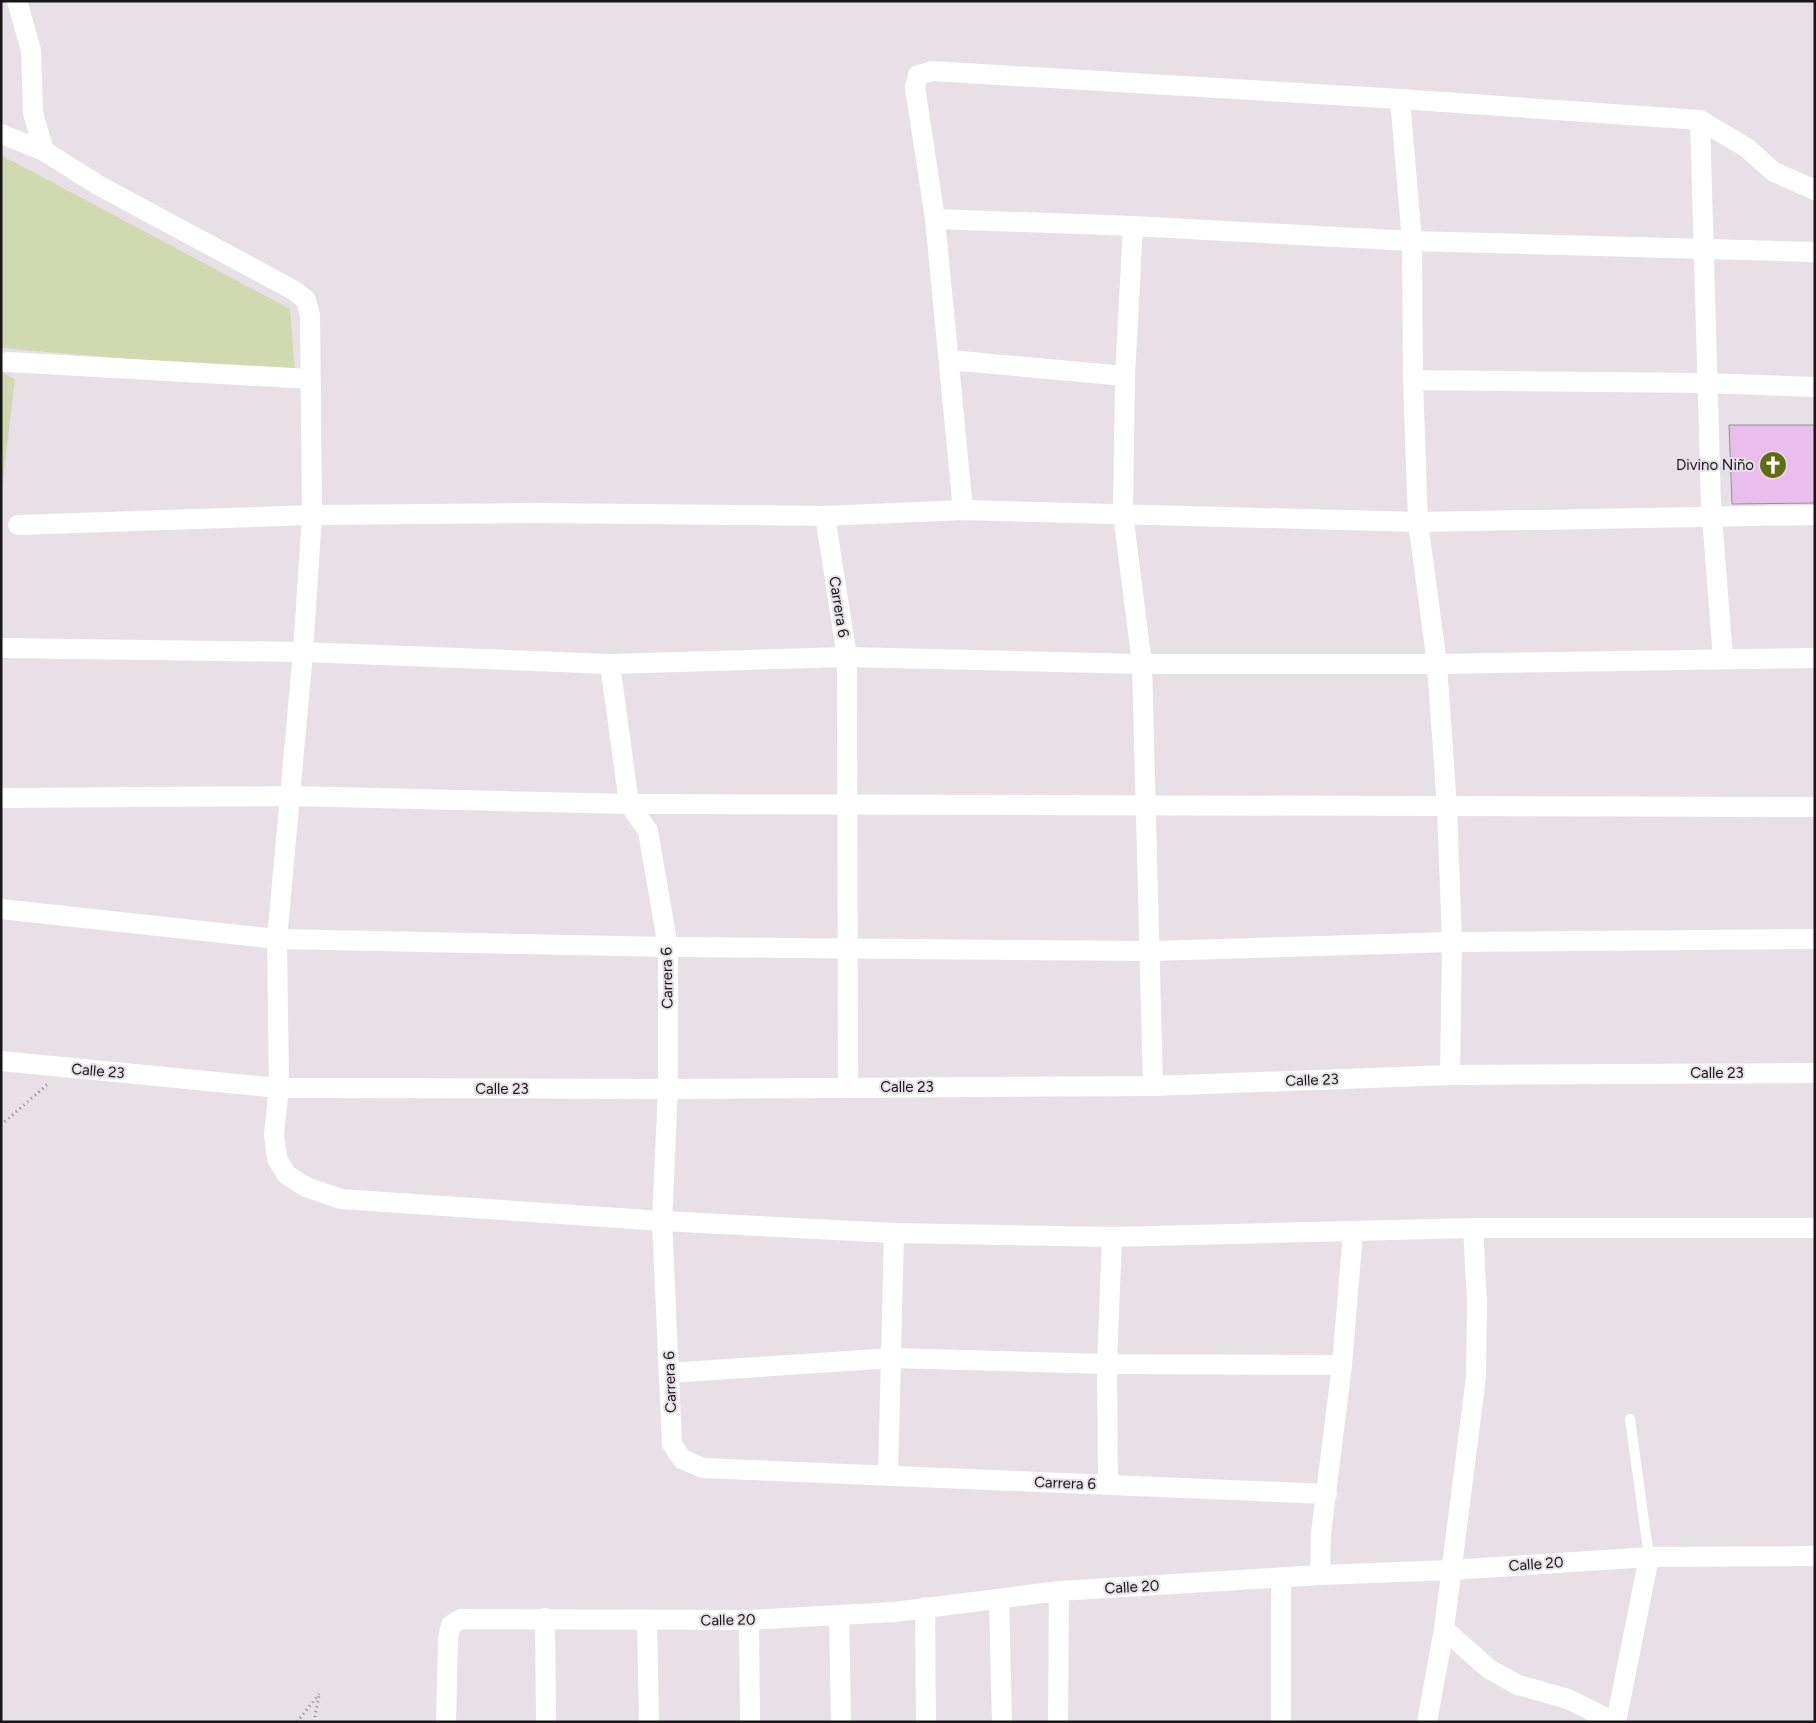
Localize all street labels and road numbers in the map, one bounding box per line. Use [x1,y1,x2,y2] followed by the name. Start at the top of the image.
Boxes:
[825,575,853,639] street label: Carrera 6
[657,946,677,1009] street label: Carrera 6
[71,1060,125,1082] street label: Calle 23
[1690,1064,1744,1082] street label: Calle 23
[1285,1070,1339,1090] street label: Calle 23
[880,1078,934,1096] street label: Calle 23
[475,1080,529,1098] street label: Calle 23
[660,1350,680,1413] street label: Carrera 6
[1034,1473,1097,1493] street label: Carrera 6
[1508,1553,1564,1575] street label: Calle 20
[1104,1577,1160,1597] street label: Calle 20
[700,1611,756,1629] street label: Calle 20

